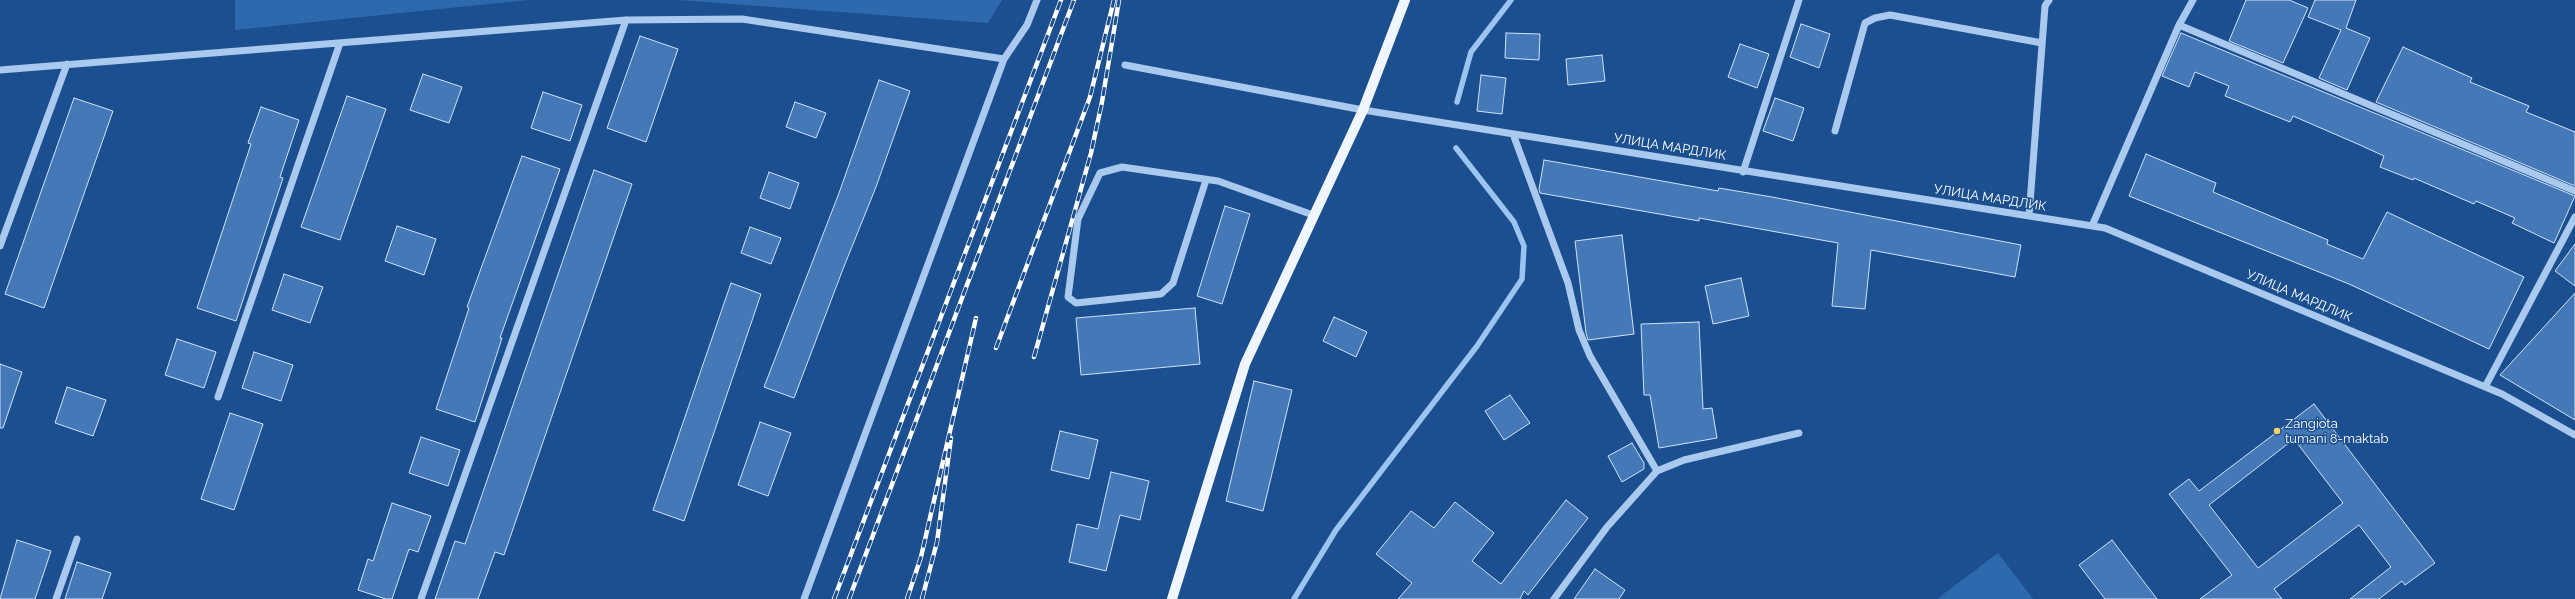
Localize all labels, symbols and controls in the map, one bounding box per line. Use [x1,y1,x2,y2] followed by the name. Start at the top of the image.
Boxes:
[1613,130,1727,164] street label: УЛИЦА МАРДЛИК
[1933,181,2047,215] street label: УЛИЦА МАРДЛИК
[2244,267,2354,325] street label: УЛИЦА МАРДЛИК
[2285,416,2388,447] place label: Zangiota tumani 8-maktab
[2272,426,2282,436] marker: Zangiota tumani 8-maktab

